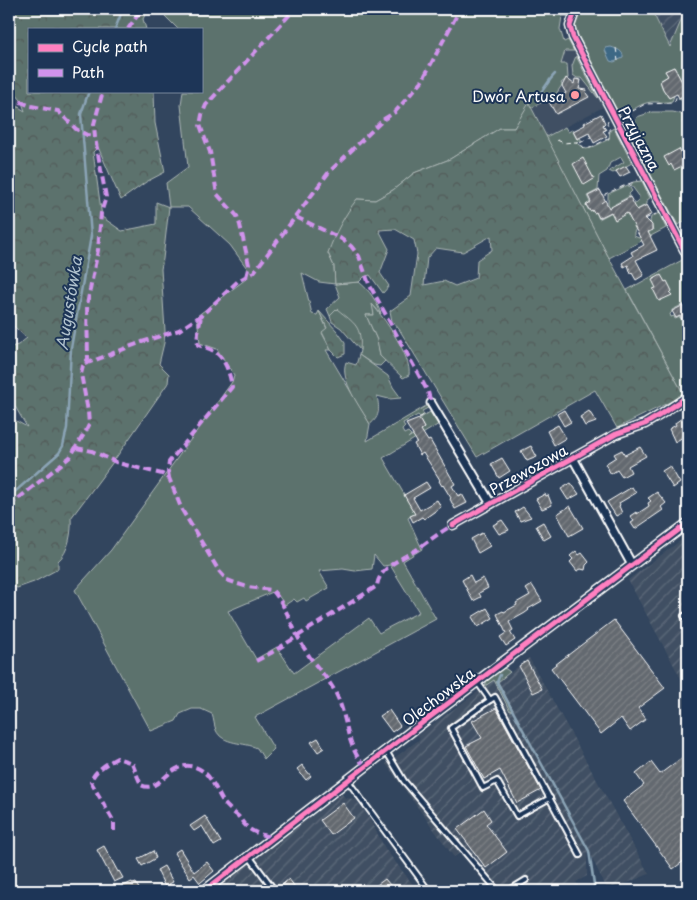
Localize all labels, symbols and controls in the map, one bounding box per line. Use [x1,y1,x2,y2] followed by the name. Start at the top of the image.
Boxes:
[28,28,202,92] legend
[72,34,148,57] text: Cycle path
[72,60,104,83] text: Path
[472,84,566,107] place label: Dwór Artusa
[569,89,581,101] marker: Dwór Artusa
[613,101,667,175] street label: Przyjazna
[49,253,87,352] water label: Augustówka
[485,438,572,500] street label: Przewozowa
[397,661,480,731] street label: Olechowska

